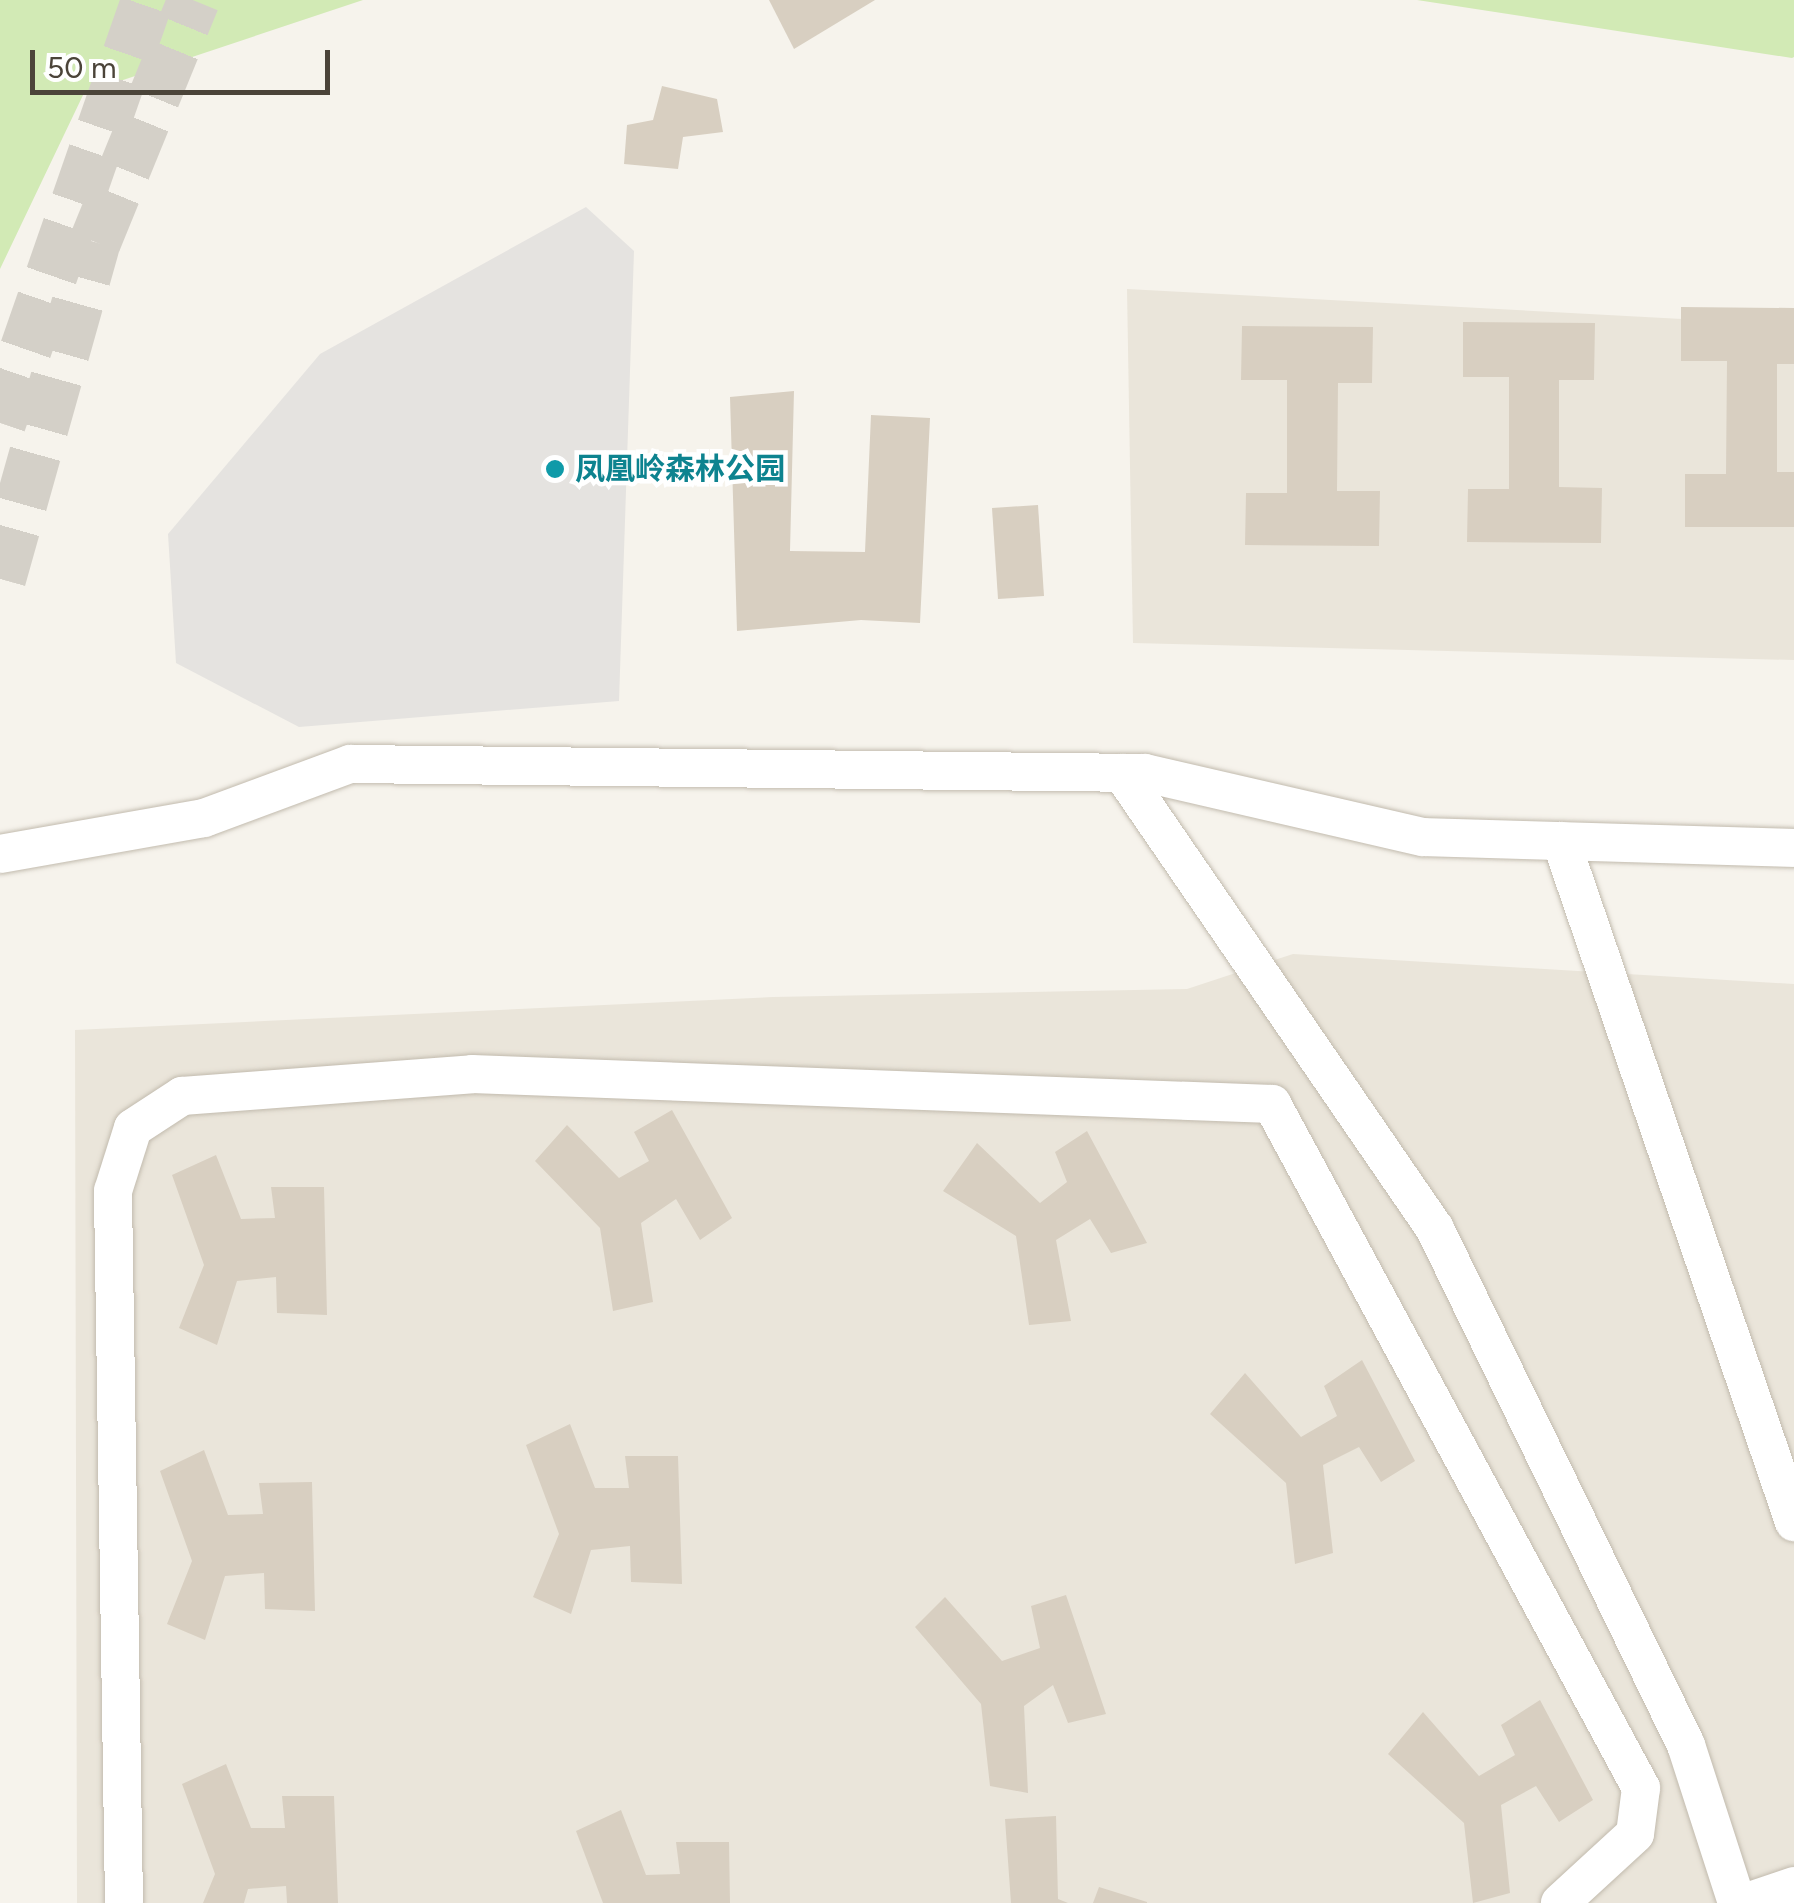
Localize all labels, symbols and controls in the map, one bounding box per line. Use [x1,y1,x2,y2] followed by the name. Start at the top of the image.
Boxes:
[35,30,335,92] scale bar
[47,49,116,86] text: 50 m
[575,451,785,487] place label: 凤凰岭森林公园
[544,458,566,480] marker: 凤凰岭森林公园

